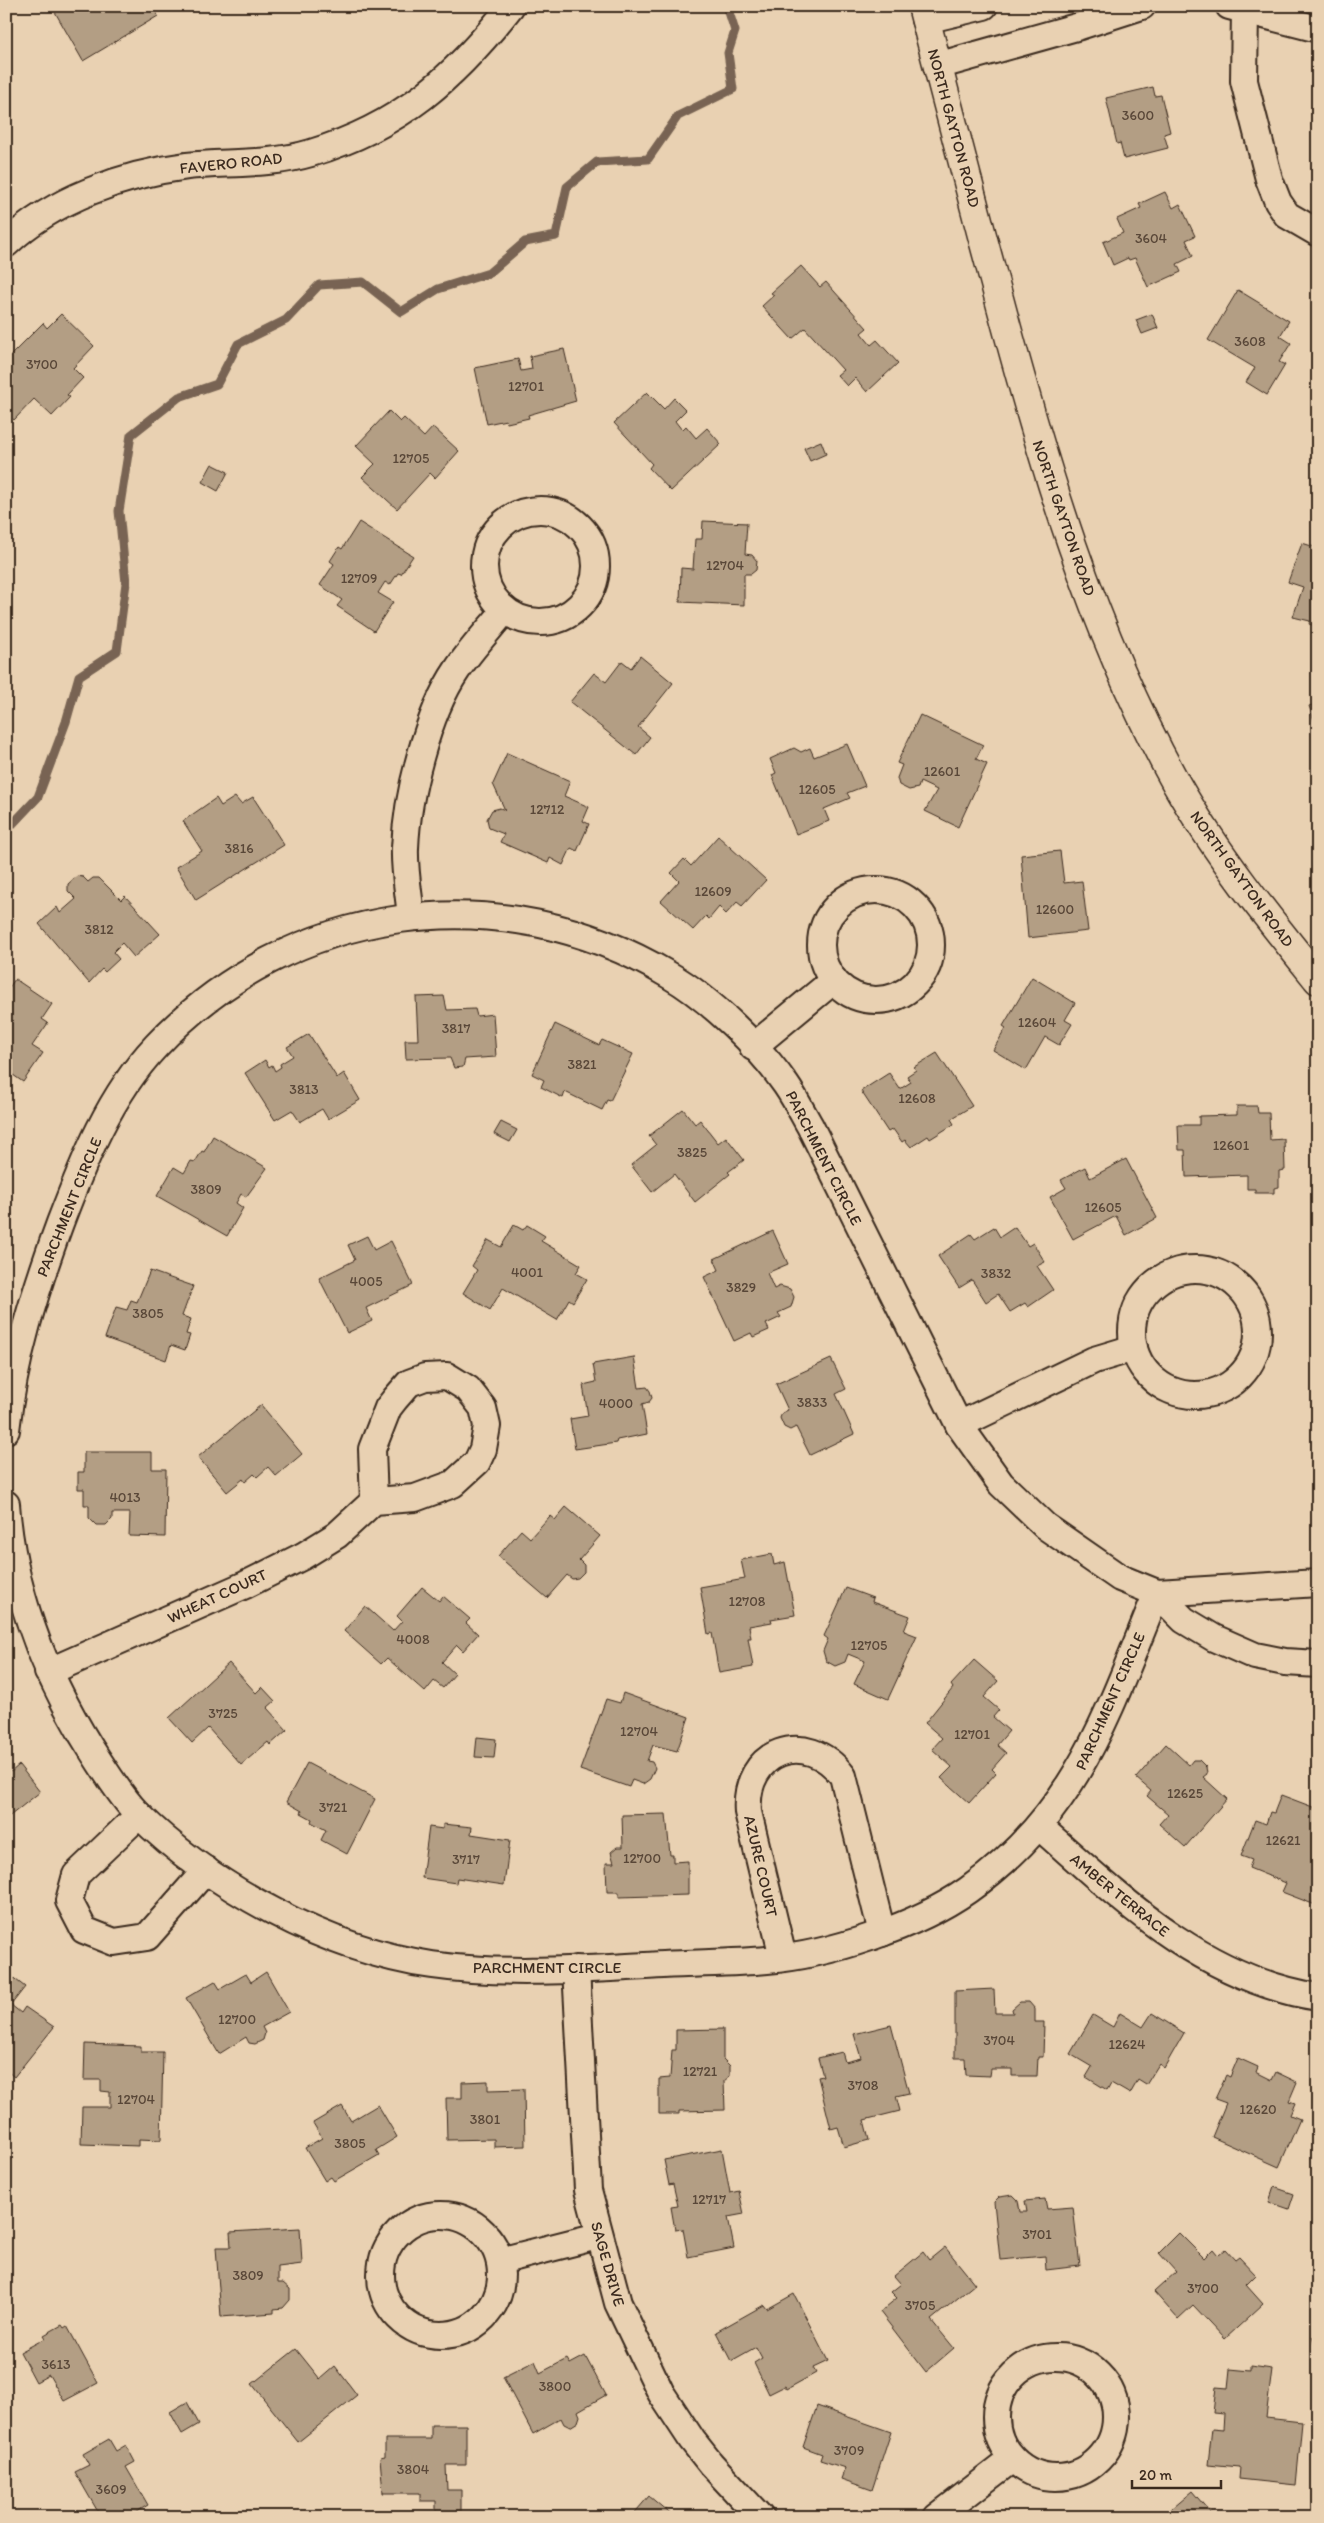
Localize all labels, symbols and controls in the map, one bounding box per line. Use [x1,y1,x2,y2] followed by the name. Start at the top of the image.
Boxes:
[924,47,984,210] street label: NORTH GAYTON ROAD
[1122,107,1154,124] house number: 3600
[179,148,283,178] street label: FAVERO ROAD
[1135,230,1168,247] house number: 3604
[1234,333,1266,350] house number: 3608
[26,356,58,373] house number: 3700
[508,378,544,395] house number: 12701
[1028,438,1100,599] street label: NORTH GAYTON ROAD
[393,450,429,467] house number: 12705
[706,557,745,574] house number: 12704
[341,570,377,587] house number: 12709
[924,763,961,780] house number: 12601
[798,781,836,798] house number: 12605
[530,801,565,818] house number: 12712
[1186,807,1298,951] street label: NORTH GAYTON ROAD
[224,840,254,857] house number: 3816
[694,883,732,900] house number: 12609
[1036,901,1074,918] house number: 12600
[84,921,114,938] house number: 3812
[1018,1014,1057,1031] house number: 12604
[442,1020,470,1037] house number: 3817
[567,1056,597,1073] house number: 3821
[289,1081,319,1098] house number: 3813
[782,1087,866,1229] street label: PARCHMENT CIRCLE
[898,1090,936,1107] house number: 12608
[32,1134,106,1280] street label: PARCHMENT CIRCLE
[1213,1137,1250,1154] house number: 12601
[677,1144,707,1161] house number: 3825
[190,1181,222,1198] house number: 3809
[1084,1199,1122,1216] house number: 12605
[511,1264,544,1281] house number: 4001
[981,1265,1012,1282] house number: 3832
[349,1273,383,1290] house number: 4005
[726,1279,756,1296] house number: 3829
[132,1305,164,1322] house number: 3805
[797,1394,828,1411] house number: 3833
[599,1395,633,1412] house number: 4000
[109,1489,141,1506] house number: 4013
[164,1565,270,1627] street label: WHEAT COURT
[728,1593,766,1610] house number: 12708
[1071,1629,1149,1773] street label: PARCHMENT CIRCLE
[396,1631,430,1648] house number: 4008
[851,1637,887,1654] house number: 12705
[208,1705,238,1722] house number: 3725
[620,1723,659,1740] house number: 12704
[954,1726,990,1743] house number: 12701
[1167,1785,1203,1802] house number: 12625
[319,1799,348,1816] house number: 3721
[740,1813,782,1919] street label: AZURE COURT
[1265,1832,1301,1849] house number: 12621
[1066,1849,1174,1941] street label: AMBER TERRACE
[623,1850,661,1867] house number: 12700
[452,1851,480,1868] house number: 3717
[473,1958,622,1977] street label: PARCHMENT CIRCLE
[218,2011,256,2028] house number: 12700
[983,2032,1015,2049] house number: 3704
[1108,2036,1146,2053] house number: 12624
[683,2063,718,2080] house number: 12721
[848,2077,879,2094] house number: 3708
[117,2091,156,2108] house number: 12704
[1239,2101,1277,2118] house number: 12620
[470,2111,501,2128] house number: 3801
[334,2135,366,2152] house number: 3805
[692,2191,726,2208] house number: 12717
[587,2219,629,2309] street label: SAGE DRIVE
[1022,2226,1052,2243] house number: 3701
[232,2267,264,2284] house number: 3809
[1187,2280,1219,2297] house number: 3700
[905,2297,935,2314] house number: 3705
[41,2356,71,2373] house number: 3613
[539,2378,571,2395] house number: 3800
[834,2442,864,2459] house number: 3709
[1132,2458,1220,2490] scale bar
[397,2461,430,2478] house number: 3804
[1139,2466,1173,2484] text: 20 m
[96,2481,126,2498] house number: 3609

